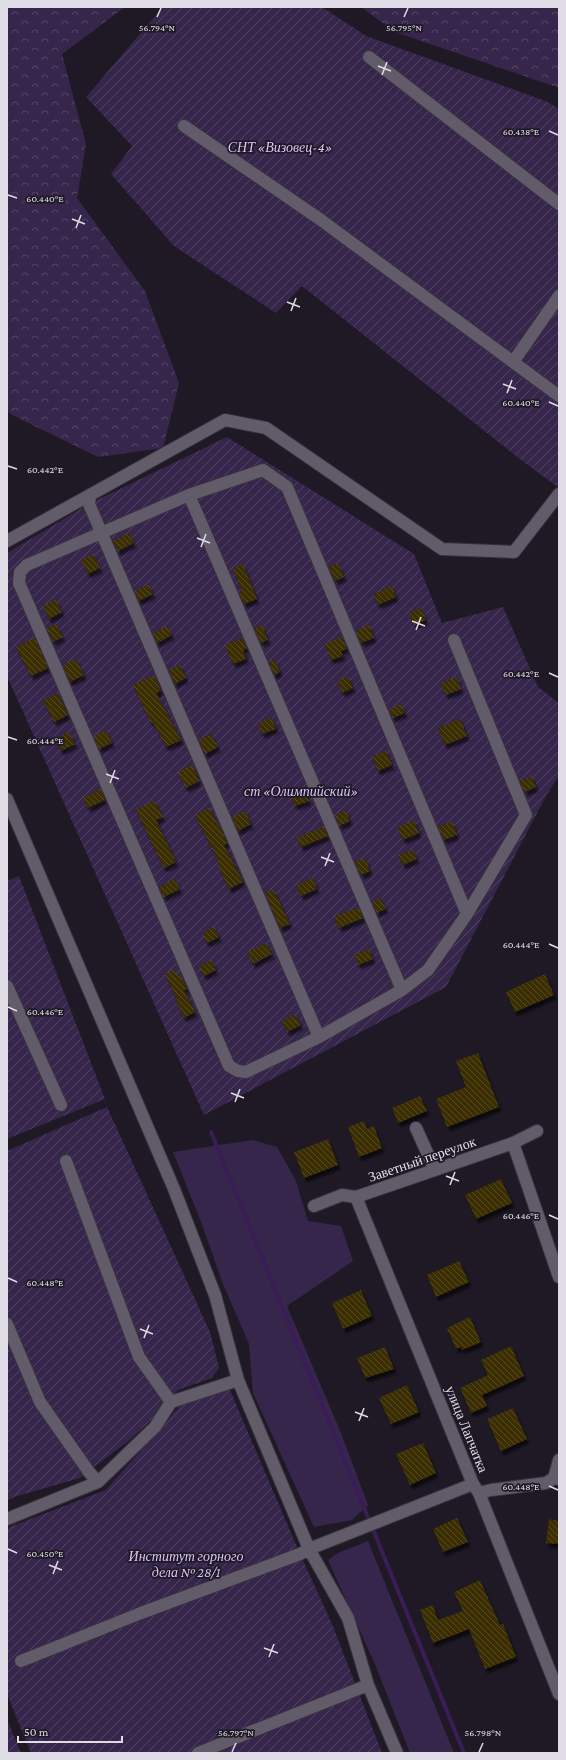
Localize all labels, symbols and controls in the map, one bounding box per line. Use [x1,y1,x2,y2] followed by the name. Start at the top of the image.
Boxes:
[139,22,176,33] text: 56.794°N
[386,22,422,33] text: 56.795°N
[503,126,540,137] text: 60.438°E
[228,139,332,155] park label: СНТ «Визовец-4»
[26,193,64,204] text: 60.440°E
[502,397,540,408] text: 60.440°E
[27,464,64,475] text: 60.442°E
[503,668,540,679] text: 60.442°E
[27,735,64,746] text: 60.444°E
[244,783,358,799] park label: ст «Олимпийский»
[503,939,540,950] text: 60.444°E
[27,1006,64,1017] text: 60.446°E
[366,1133,478,1185] street label: Заветный переулок
[503,1210,540,1221] text: 60.446°E
[27,1277,64,1288] text: 60.448°E
[442,1383,492,1475] street label: улица Лапчатка
[503,1481,540,1492] text: 60.448°E
[27,1548,64,1559] text: 60.450°E
[128,1548,243,1580] park label: Институт горного дела № 28/1
[18,1718,122,1744] scale bar
[24,1725,49,1739] text: 50 m
[218,1727,254,1738] text: 56.797°N
[465,1727,502,1738] text: 56.798°N

